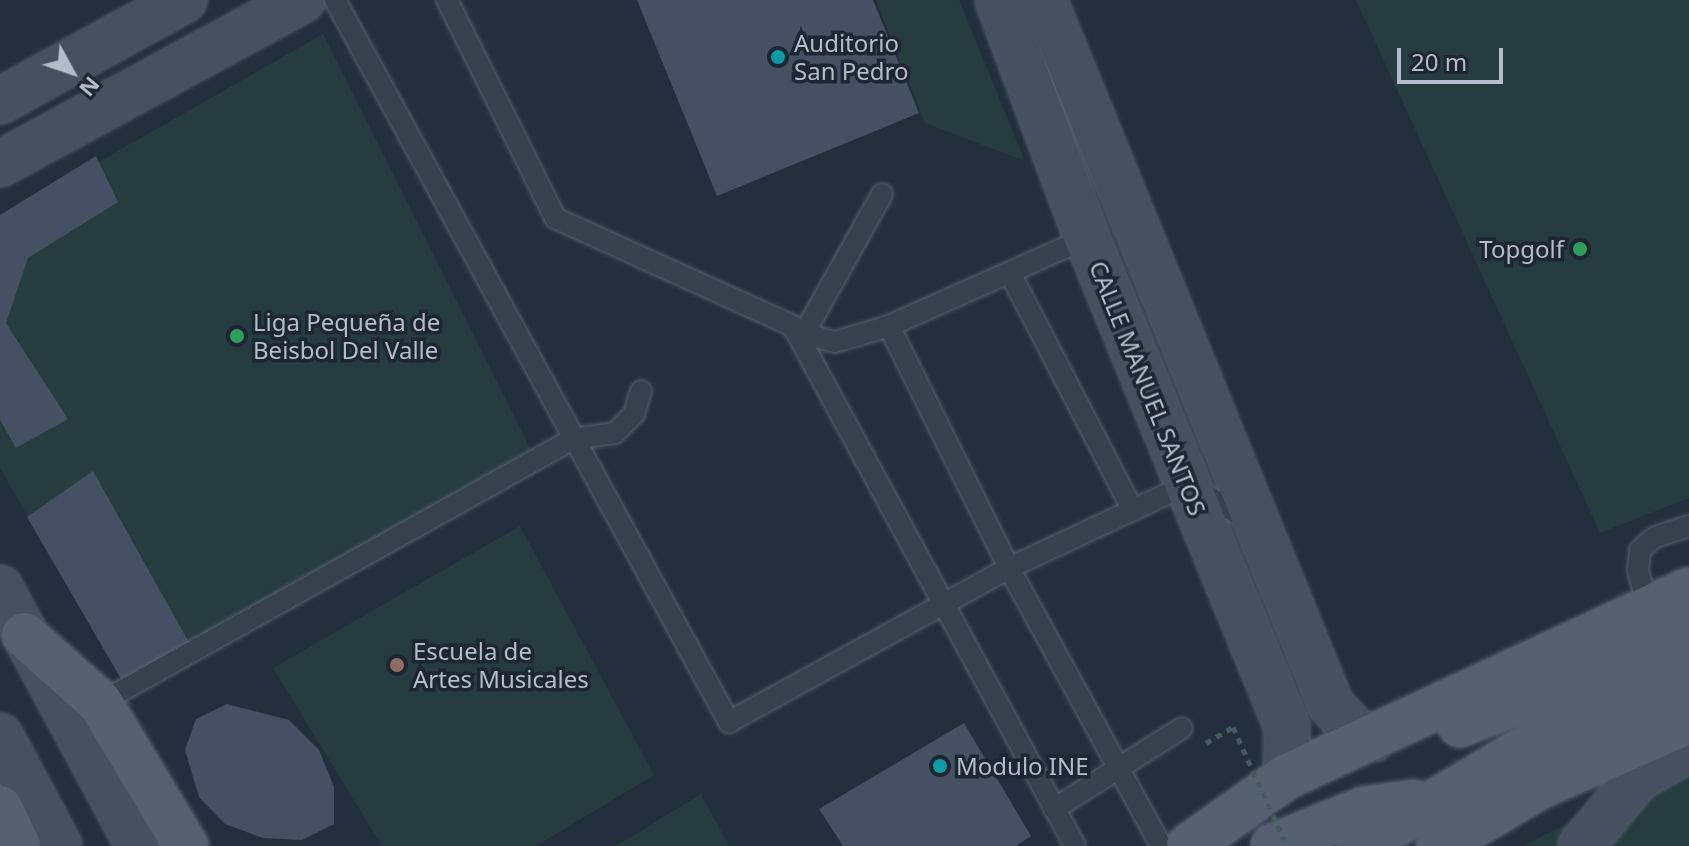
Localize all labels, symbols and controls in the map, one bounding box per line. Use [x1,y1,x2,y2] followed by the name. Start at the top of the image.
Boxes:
[794,29,908,85] place label: Auditorio San Pedro
[32,32,112,112] north arrow
[1401,32,1507,82] scale bar
[1411,45,1467,78] text: 20 m
[769,48,787,66] marker: Auditorio San Pedro
[73,71,108,104] text: N
[1479,235,1564,263] place label: Topgolf
[1571,240,1589,258] marker: Topgolf
[1084,257,1212,519] street label: CALLE MANUEL SANTOS
[253,308,440,364] place label: Liga Pequeña de Beisbol Del Valle
[228,327,246,345] marker: Liga Pequeña de Beisbol Del Valle
[413,637,589,693] place label: Escuela de Artes Musicales
[388,656,406,674] marker: Escuela de Artes Musicales
[956,752,1089,780] place label: Modulo INE
[931,757,949,775] marker: Modulo INE

